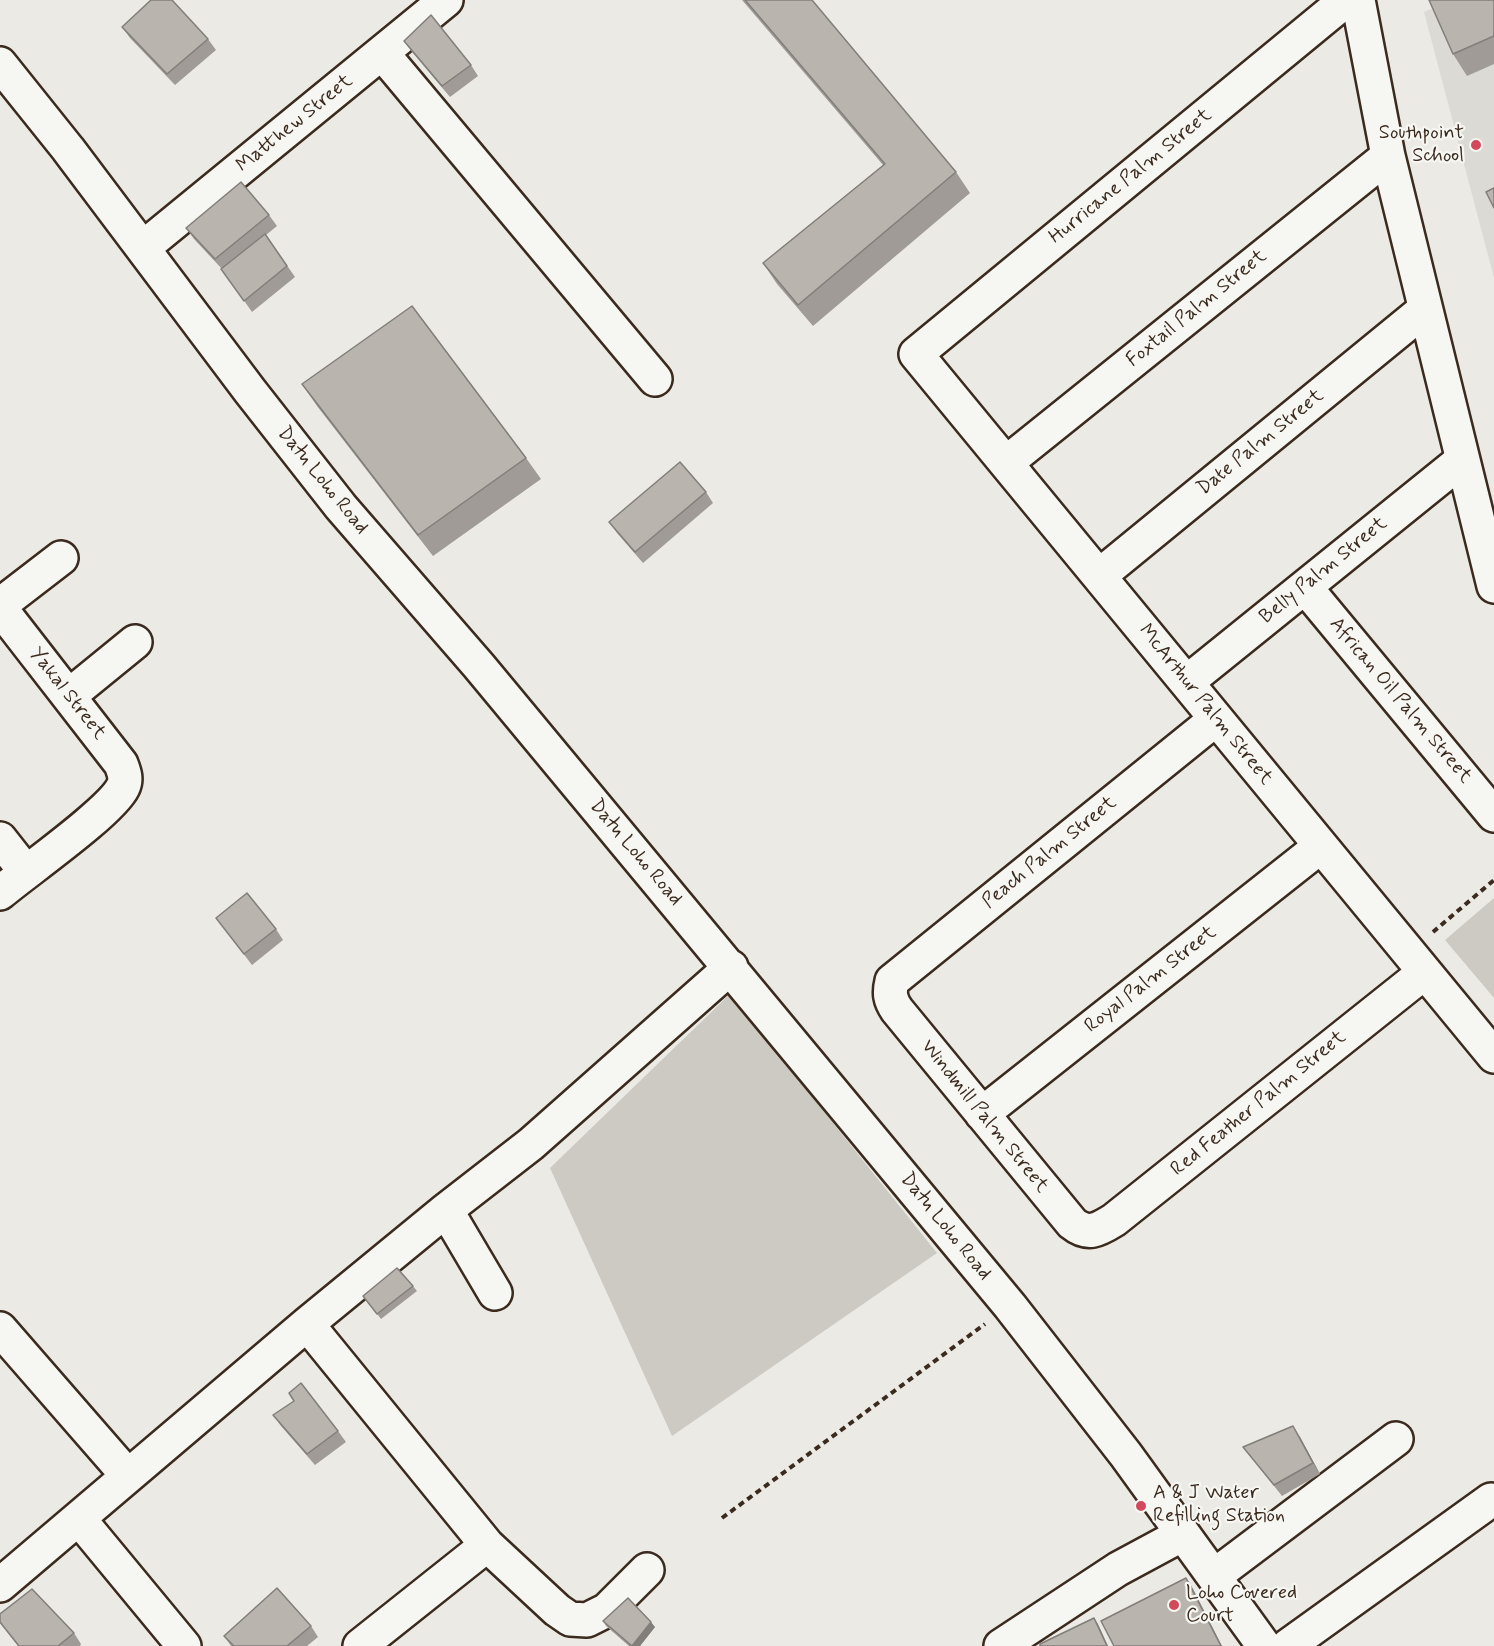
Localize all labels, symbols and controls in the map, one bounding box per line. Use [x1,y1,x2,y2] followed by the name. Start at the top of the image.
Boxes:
[232,70,358,178] street label: Matthew Street
[1045,104,1217,250] street label: Hurricane Palm Street
[1379,122,1464,169] place label: Southpoint School
[1469,138,1483,152] marker: Southpoint School
[1122,245,1272,373] street label: Foxtail Palm Street
[1193,385,1329,501] street label: Date Palm Street
[271,422,373,540] street label: Datu Loho Road
[1255,512,1393,630] street label: Belly Palm Street
[1324,613,1476,789] street label: African Oil Palm Street
[1133,620,1277,790] street label: McArthur Palm Street
[23,643,111,745] street label: Yakal Street
[978,792,1122,914] street label: Peach Palm Street
[583,795,687,911] street label: Datu Loho Road
[1080,921,1222,1039] street label: Royal Palm Street
[1167,1026,1351,1182] street label: Red Feather Palm Street
[915,1036,1053,1198] street label: Windmill Palm Street
[894,1168,996,1286] street label: Datu Loho Road
[1153,1482,1285,1529] place label: A & J Water Refilling Station
[1134,1499,1148,1513] marker: A & J Water Refilling Station
[1186,1582,1297,1629] place label: Loho Covered Court
[1167,1598,1181,1612] marker: Loho Covered Court

